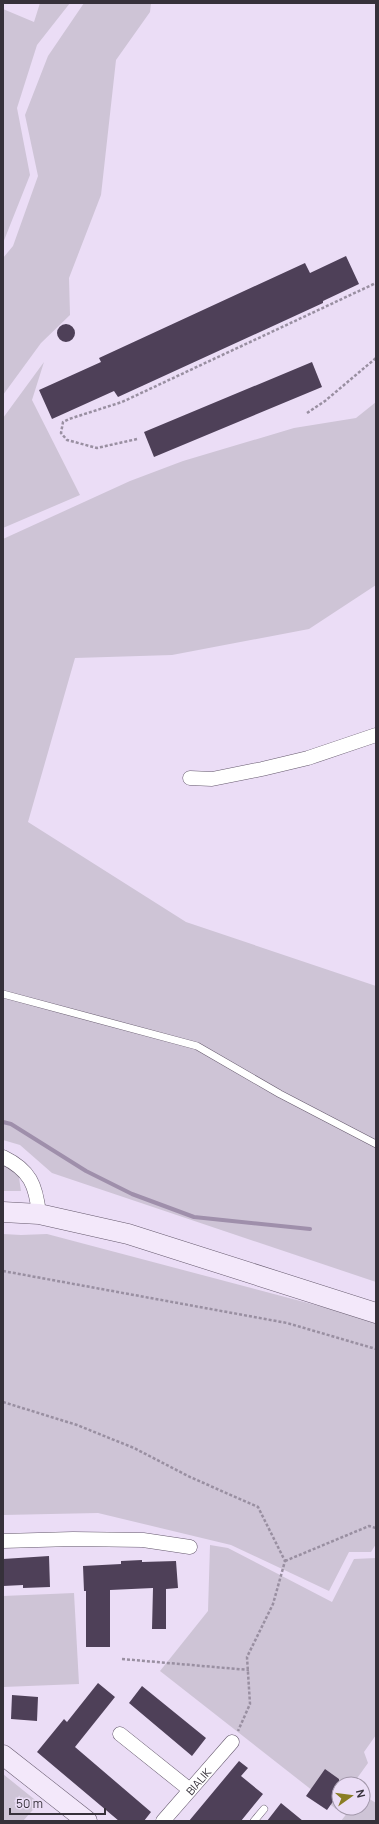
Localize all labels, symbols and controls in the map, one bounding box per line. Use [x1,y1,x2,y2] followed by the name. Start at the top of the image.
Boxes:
[182,1764,214,1798] street label: BIALIK
[331,1776,371,1816] north arrow
[353,1788,369,1799] text: N
[10,1790,105,1816] scale bar
[16,1795,43,1812] text: 50 m

